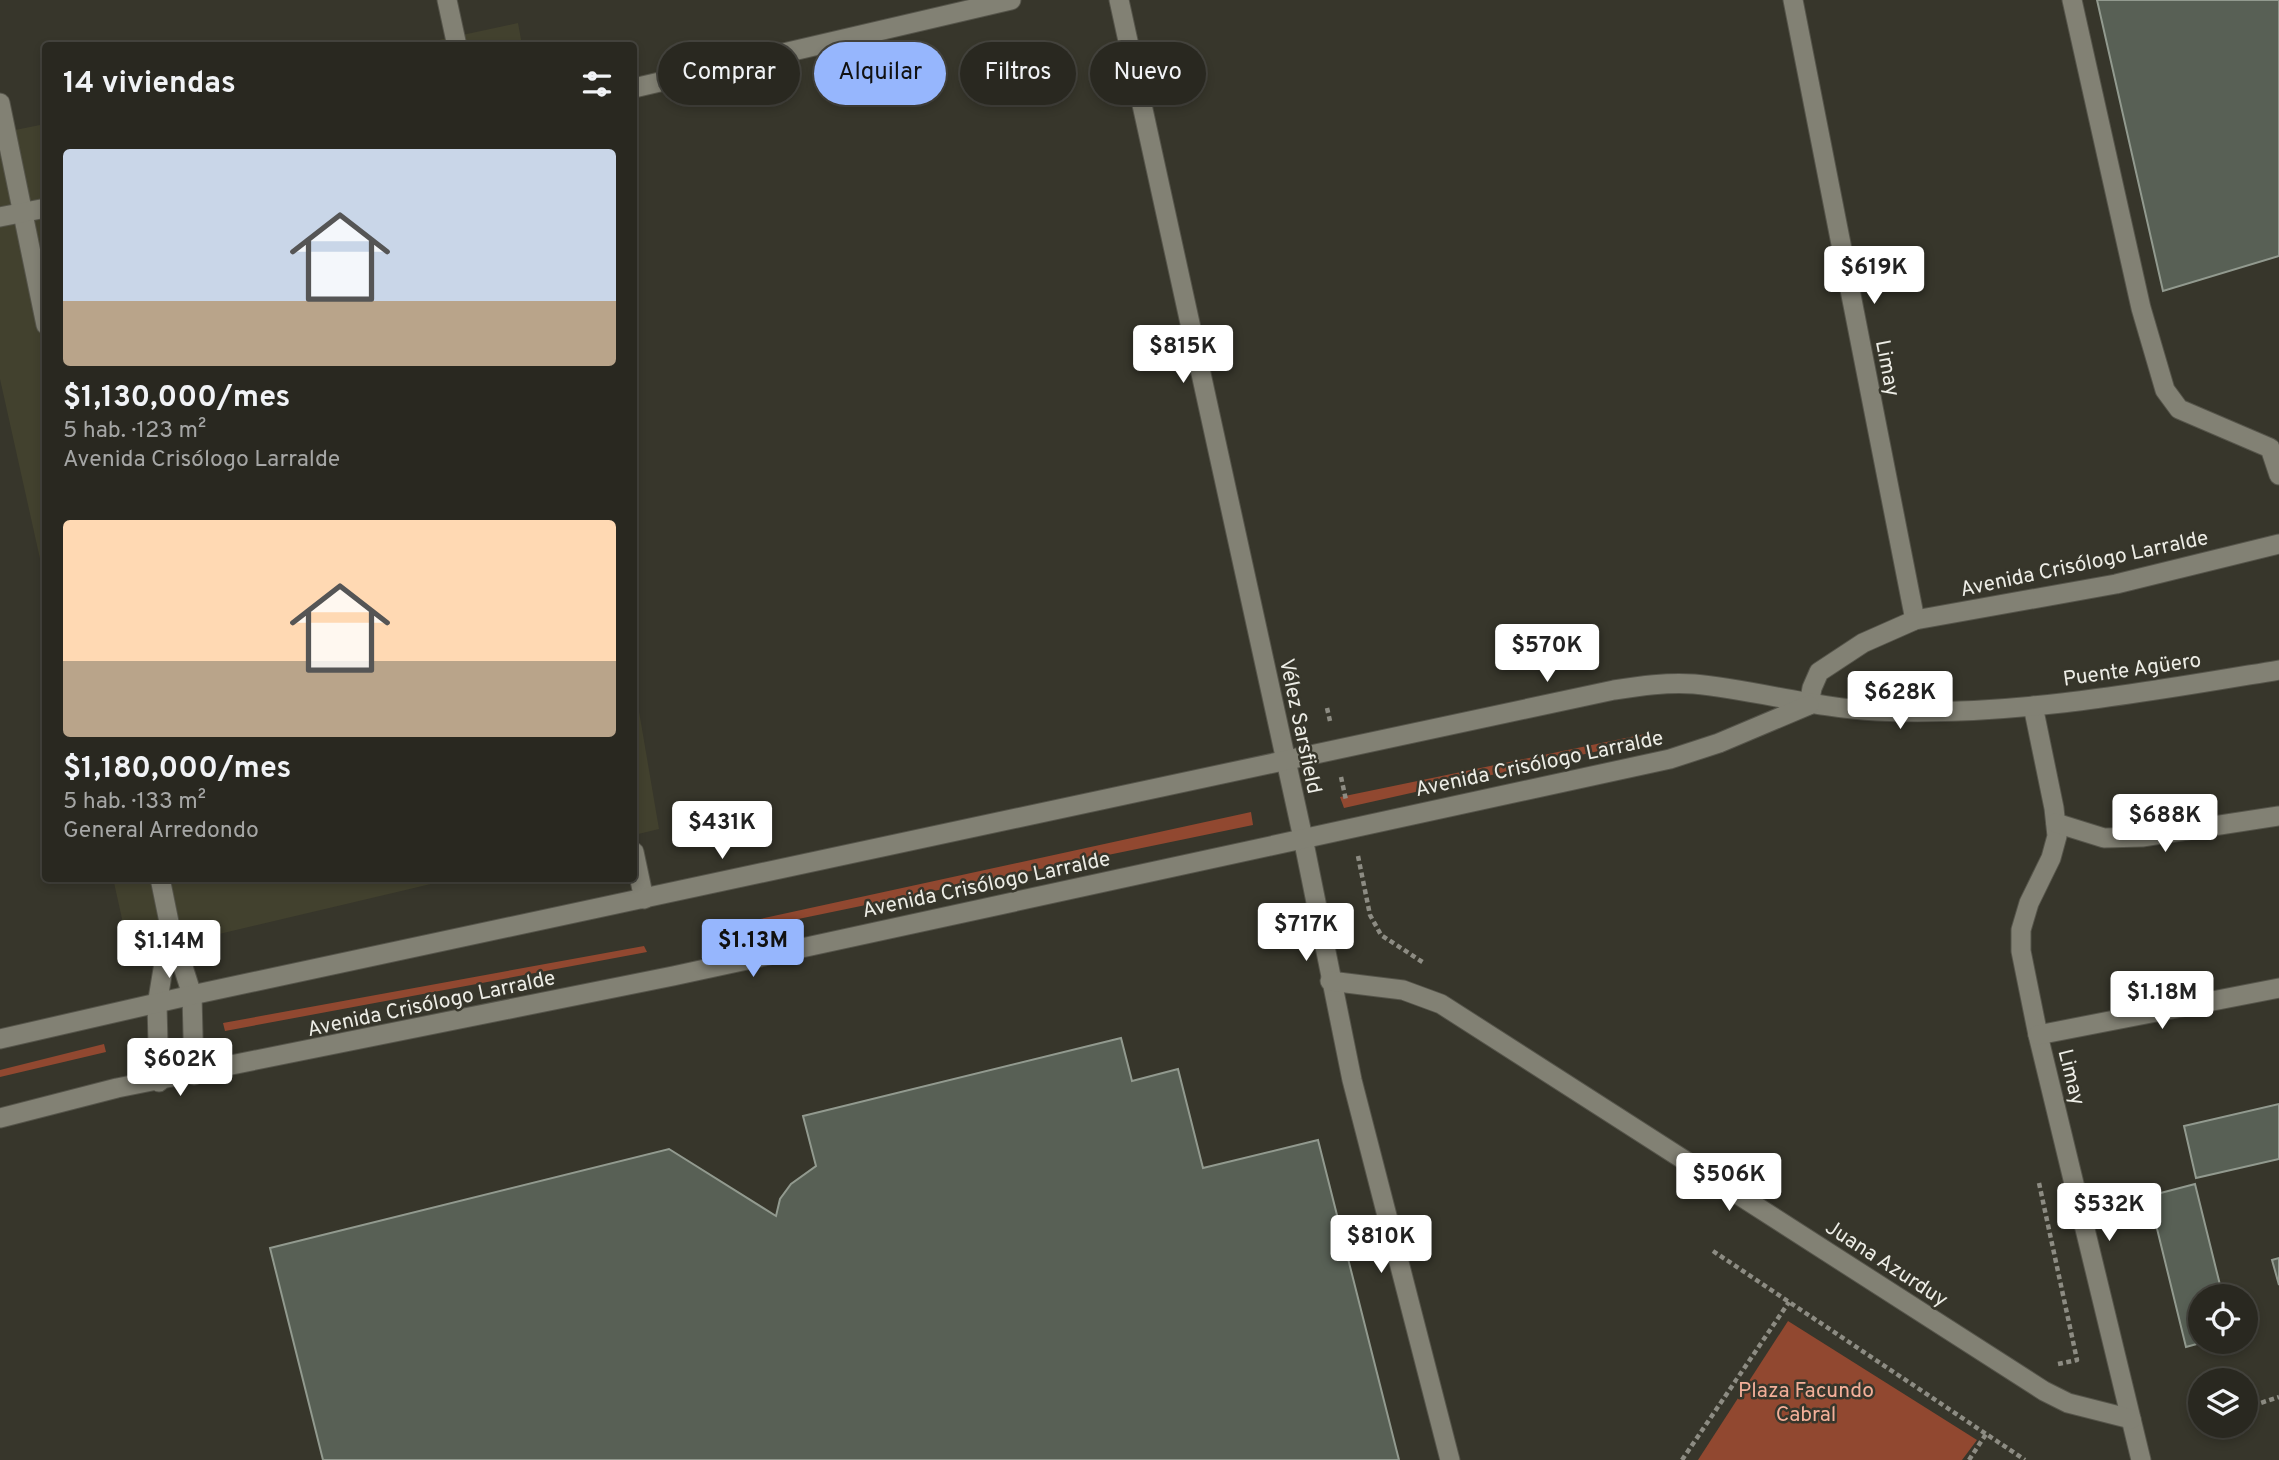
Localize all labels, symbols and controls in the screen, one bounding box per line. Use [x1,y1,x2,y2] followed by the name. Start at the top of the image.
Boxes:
[658,42,800,105] chip: Comprar
[814,42,946,105] chip: Alquilar
[960,42,1076,105] chip: Filtros
[1090,42,1206,105] chip: Nuevo
[578,65,616,103] icon: filters
[63,66,236,103] text: 14 viviendas
[277,194,403,320] icon: home
[1825,246,1923,306] pin: $619K
[1840,254,1908,283] text: $619K
[1134,326,1232,385] pin: $815K
[1149,333,1217,362] text: $815K
[1868,338,1905,399] street label: Limay
[63,380,290,417] text: $1,130,000/mes
[63,417,206,446] text: 5 hab. · 123 m²
[63,446,340,475] text: Avenida Crisólogo Larralde
[1958,525,2211,604] street label: Avenida Crisólogo Larralde
[277,565,403,691] icon: home
[1498,624,1596,684] pin: $570K
[1511,632,1583,661] text: $570K
[2061,647,2203,694] street label: Puente Agüero
[1272,656,1327,796] street label: Vélez Sarsfield
[1851,672,1949,731] pin: $628K
[1864,679,1936,708] text: $628K
[1413,725,1666,804] street label: Avenida Crisólogo Larralde
[63,751,291,788] text: $1,180,000/mes
[63,788,206,817] text: 5 hab. · 133 m²
[2116,794,2214,854] pin: $688K
[673,802,771,861] pin: $431K
[2128,802,2202,831] text: $688K
[688,809,756,838] text: $431K
[63,817,259,846] text: General Arredondo
[860,846,1113,925] street label: Avenida Crisólogo Larralde
[1257,904,1355,963] pin: $717K
[1274,911,1338,940] text: $717K
[112,920,226,980] pin: $1.14M
[696,920,810,979] pin: $1.13M
[718,927,788,956] text: $1.13M
[133,928,205,957] text: $1.14M
[305,965,558,1044] street label: Avenida Crisólogo Larralde
[2105,972,2219,1031] pin: $1.18M
[2127,979,2197,1008] text: $1.18M
[131,1038,229,1098] pin: $602K
[143,1046,217,1075] text: $602K
[2051,1046,2091,1108] street label: Limay
[1680,1154,1778,1213] pin: $506K
[1692,1161,1766,1190] text: $506K
[2060,1184,2158,1243] pin: $532K
[2073,1191,2145,1220] text: $532K
[1820,1214,1953,1314] street label: Juana Azurduy
[1332,1216,1430,1275] pin: $810K
[1347,1223,1415,1252] text: $810K
[2188,1284,2258,1438] map controls
[2188,1284,2258,1354] button: locate
[2188,1368,2258,1438] button: layers
[1738,1378,1874,1429] park label: Plaza Facundo Cabral

